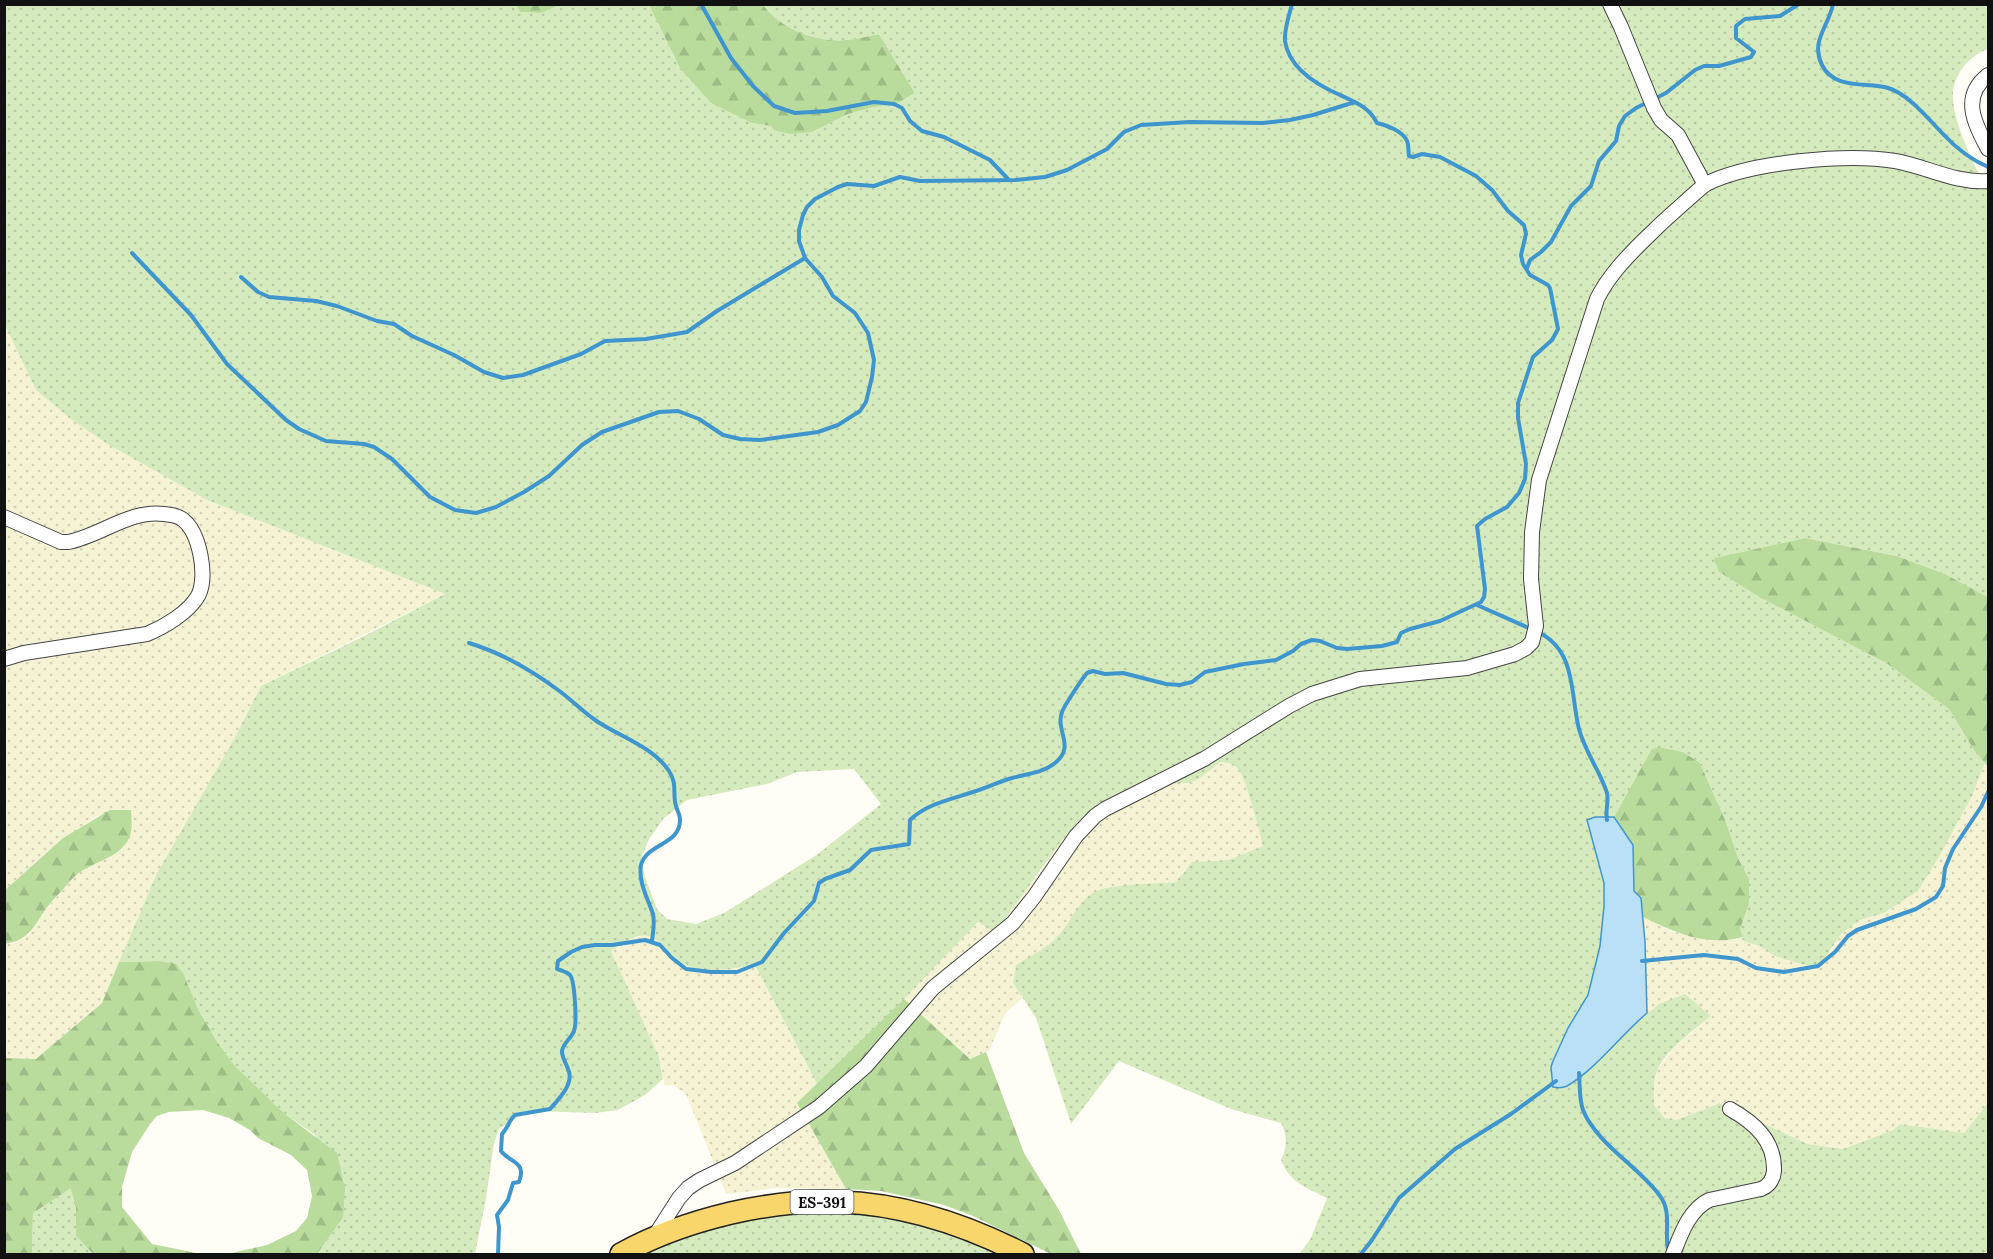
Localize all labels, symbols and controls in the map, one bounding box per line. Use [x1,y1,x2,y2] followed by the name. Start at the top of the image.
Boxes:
[790,1190,854,1214] road number: ES-391

